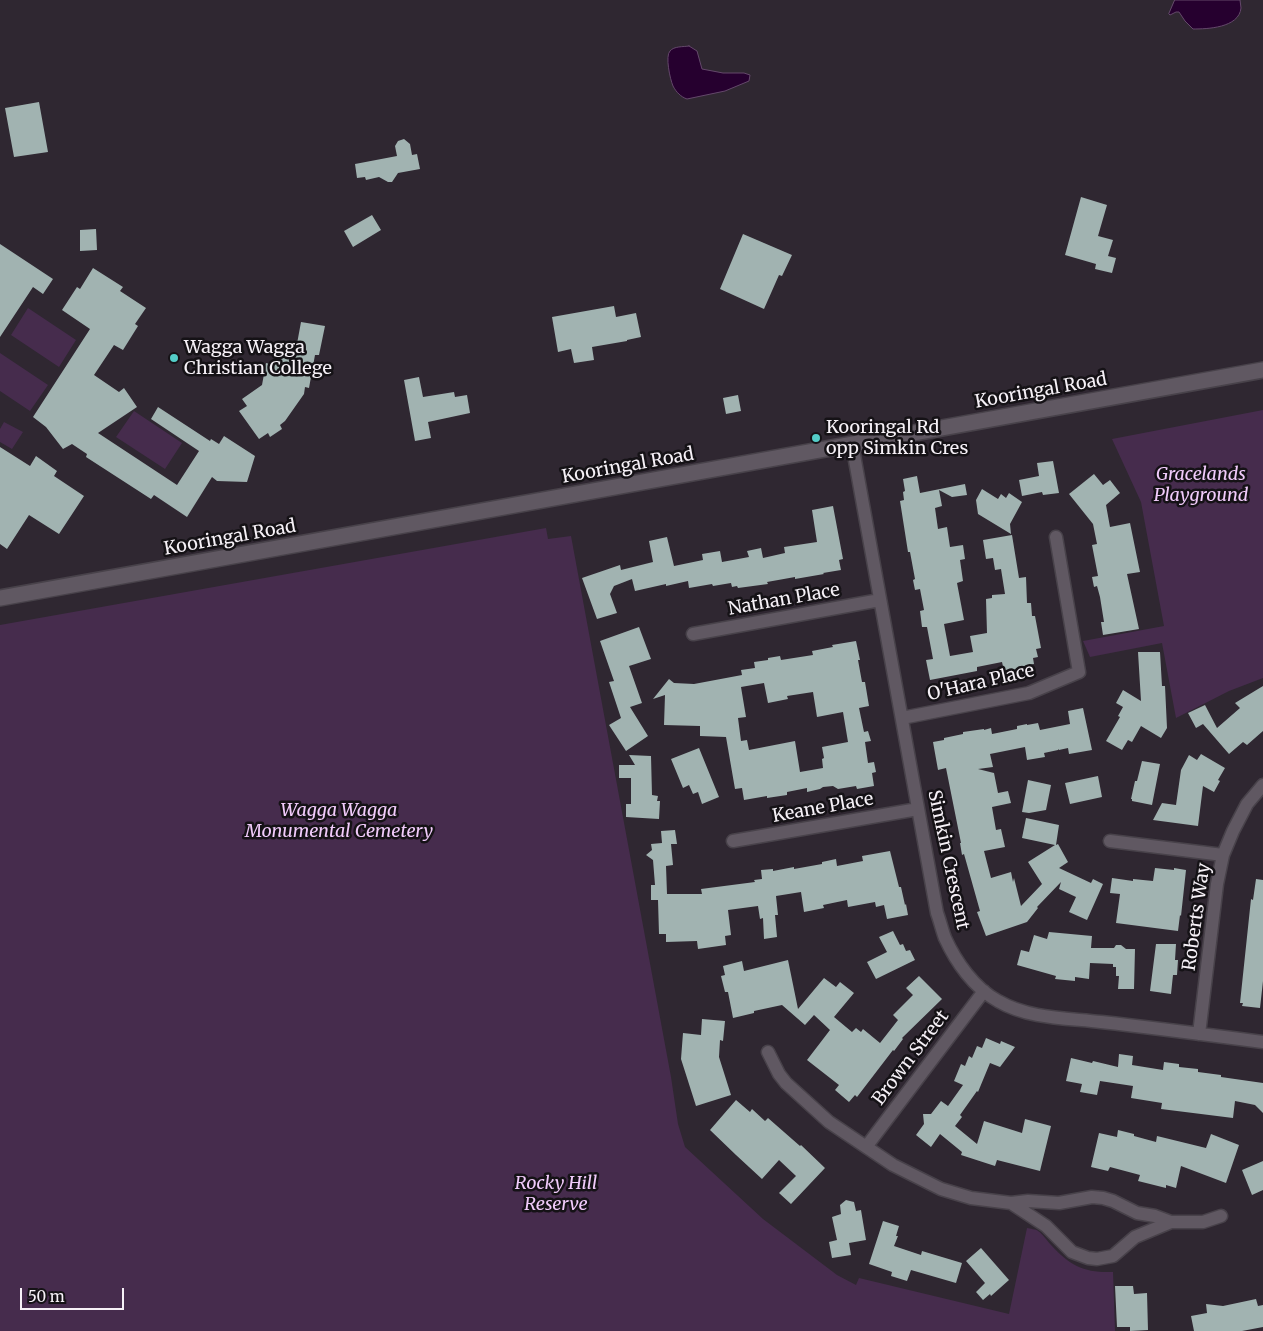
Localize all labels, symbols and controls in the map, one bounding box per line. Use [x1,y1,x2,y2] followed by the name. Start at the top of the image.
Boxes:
[184,337,332,379] place label: Wagga Wagga Christian College
[168,352,180,364] marker: Wagga Wagga Christian College
[973,369,1109,413] street label: Kooringal Road
[826,417,968,459] place label: Kooringal Rd opp Simkin Cres
[810,432,822,444] marker: Kooringal Rd opp Simkin Cres
[560,444,696,488] street label: Kooringal Road
[1154,464,1248,506] park label: Gracelands Playground
[162,516,298,560] street label: Kooringal Road
[727,580,841,620] street label: Nathan Place
[926,660,1036,706] street label: O'Hara Place
[771,788,875,828] street label: Keane Place
[923,788,973,932] street label: Simkin Crescent
[245,800,433,842] park label: Wagga Wagga Monumental Cemetery
[1179,862,1215,972] street label: Roberts Way
[868,1006,954,1110] street label: Brown Street
[515,1173,597,1216] park label: Rocky Hill Reserve
[22,1278,126,1310] scale bar
[28,1287,65,1306] text: 50 m

